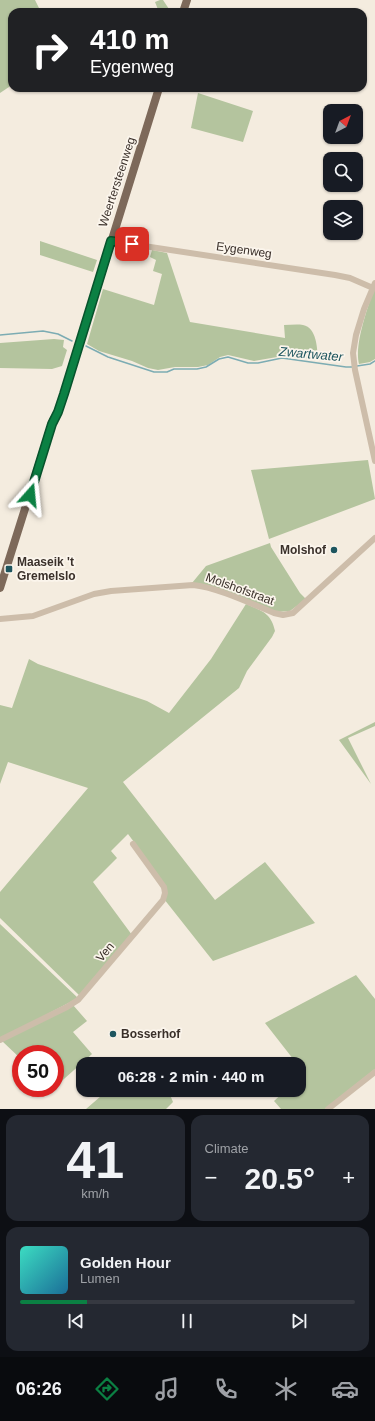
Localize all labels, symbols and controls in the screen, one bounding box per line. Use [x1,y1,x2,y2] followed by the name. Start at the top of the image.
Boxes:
[24,24,76,76] icon: right
[90,24,169,55] text: 410 m
[90,57,174,77] text: Eygenweg
[323,104,363,144] north arrow
[323,104,363,240] map controls
[96,135,138,229] street label: Weertersteenweg
[323,152,363,192] button: search
[323,200,363,240] button: layers
[115,227,149,261] pin
[121,233,143,255] icon: arrive
[215,239,273,261] street label: Eygenweg
[277,344,344,364] water label: Zwartwater
[9,474,51,516] position arrow
[280,543,327,557] place label: Molshof
[329,545,339,555] marker: Molshof
[17,555,76,583] place label: Maaseik 't Gremelslo
[4,564,14,574] marker: Maaseik 't Gremelslo
[204,570,277,608] street label: Molshofstraat
[93,940,117,964] street label: Ven
[121,1027,181,1041] place label: Bosserhof
[108,1029,118,1039] marker: Bosserhof
[12,1045,64,1097] speed limit sign: 50
[118,1068,264,1085] text: 06:28 · 2 min · 440 m
[66,1131,124,1189] text: 41
[205,1141,249,1156] text: Climate
[245,1162,315,1195] text: 20.5°
[205,1165,217,1190] text: −
[342,1165,355,1190] text: +
[81,1186,109,1201] text: km/h
[80,1254,171,1271] text: Golden Hour
[80,1271,120,1286] text: Lumen
[65,1310,87,1332] icon: previous
[176,1310,198,1332] icon: pause
[288,1310,310,1332] icon: next
[93,1375,121,1403] icon: directions
[153,1375,181,1403] icon: music
[212,1375,240,1403] icon: phone
[272,1375,300,1403] icon: climate
[331,1375,359,1403] icon: car
[16,1379,62,1399] text: 06:26

